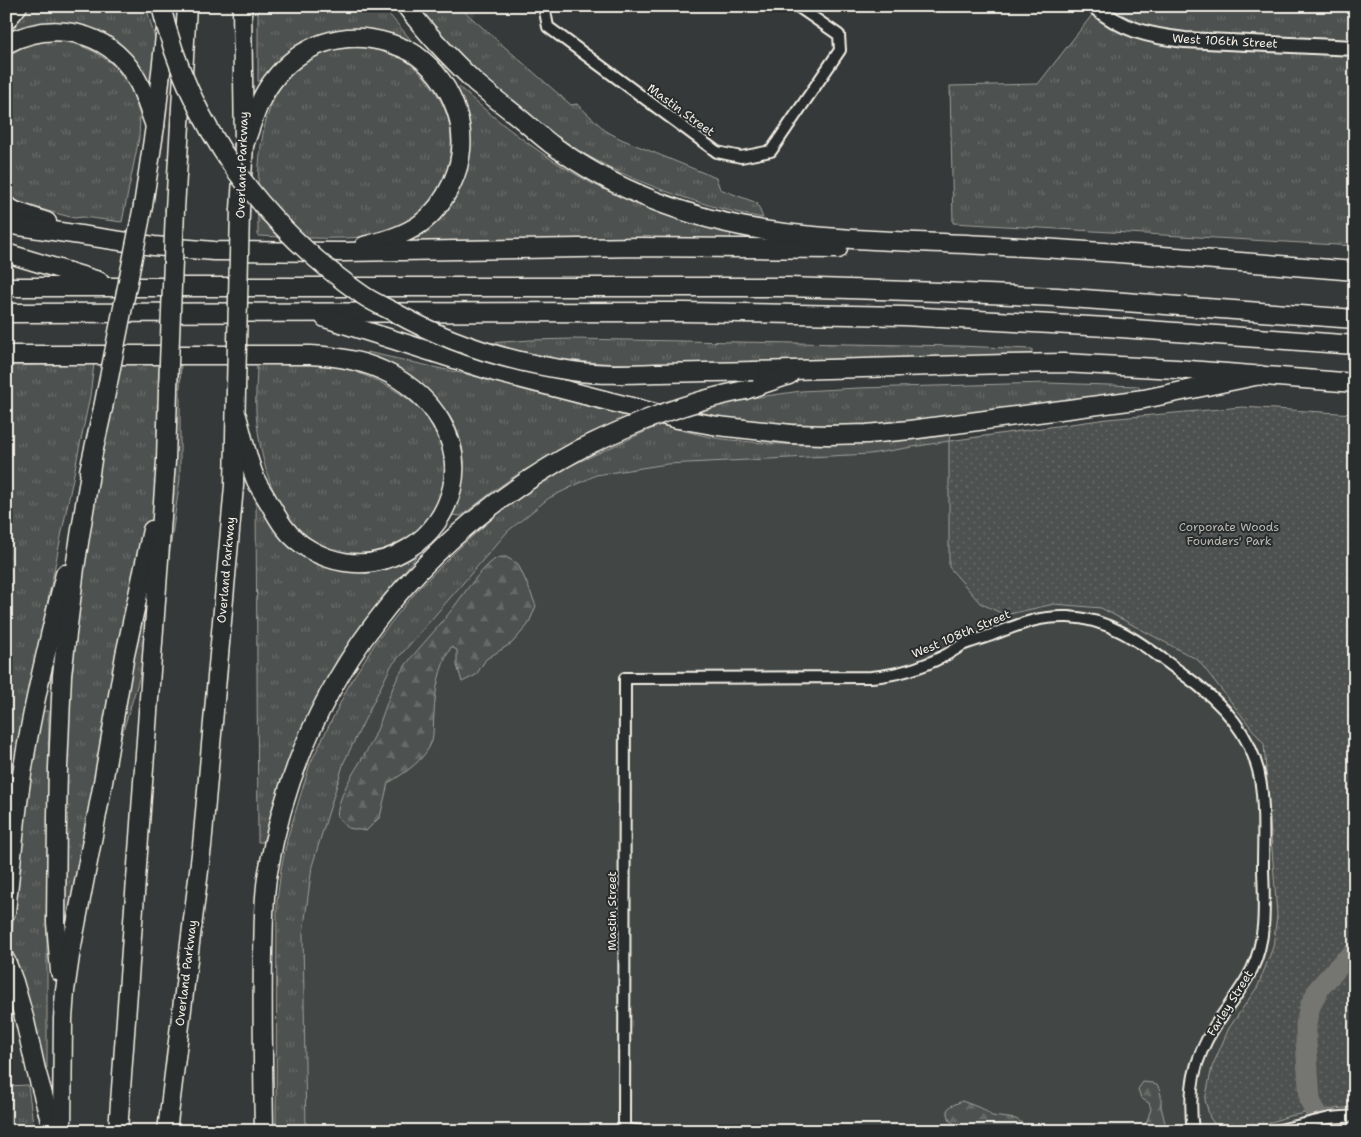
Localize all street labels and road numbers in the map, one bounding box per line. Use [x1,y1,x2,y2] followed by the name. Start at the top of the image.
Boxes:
[1172,30,1278,52] street label: West 106th Street
[644,80,718,140] street label: Mastin Street
[232,111,252,219] street label: Overland Parkway
[213,516,239,624] street label: Overland Parkway
[909,606,1013,662] street label: West 108th Street
[604,871,620,951] street label: Mastin Street
[172,919,200,1027] street label: Overland Parkway
[1203,967,1257,1039] street label: Farley Street

